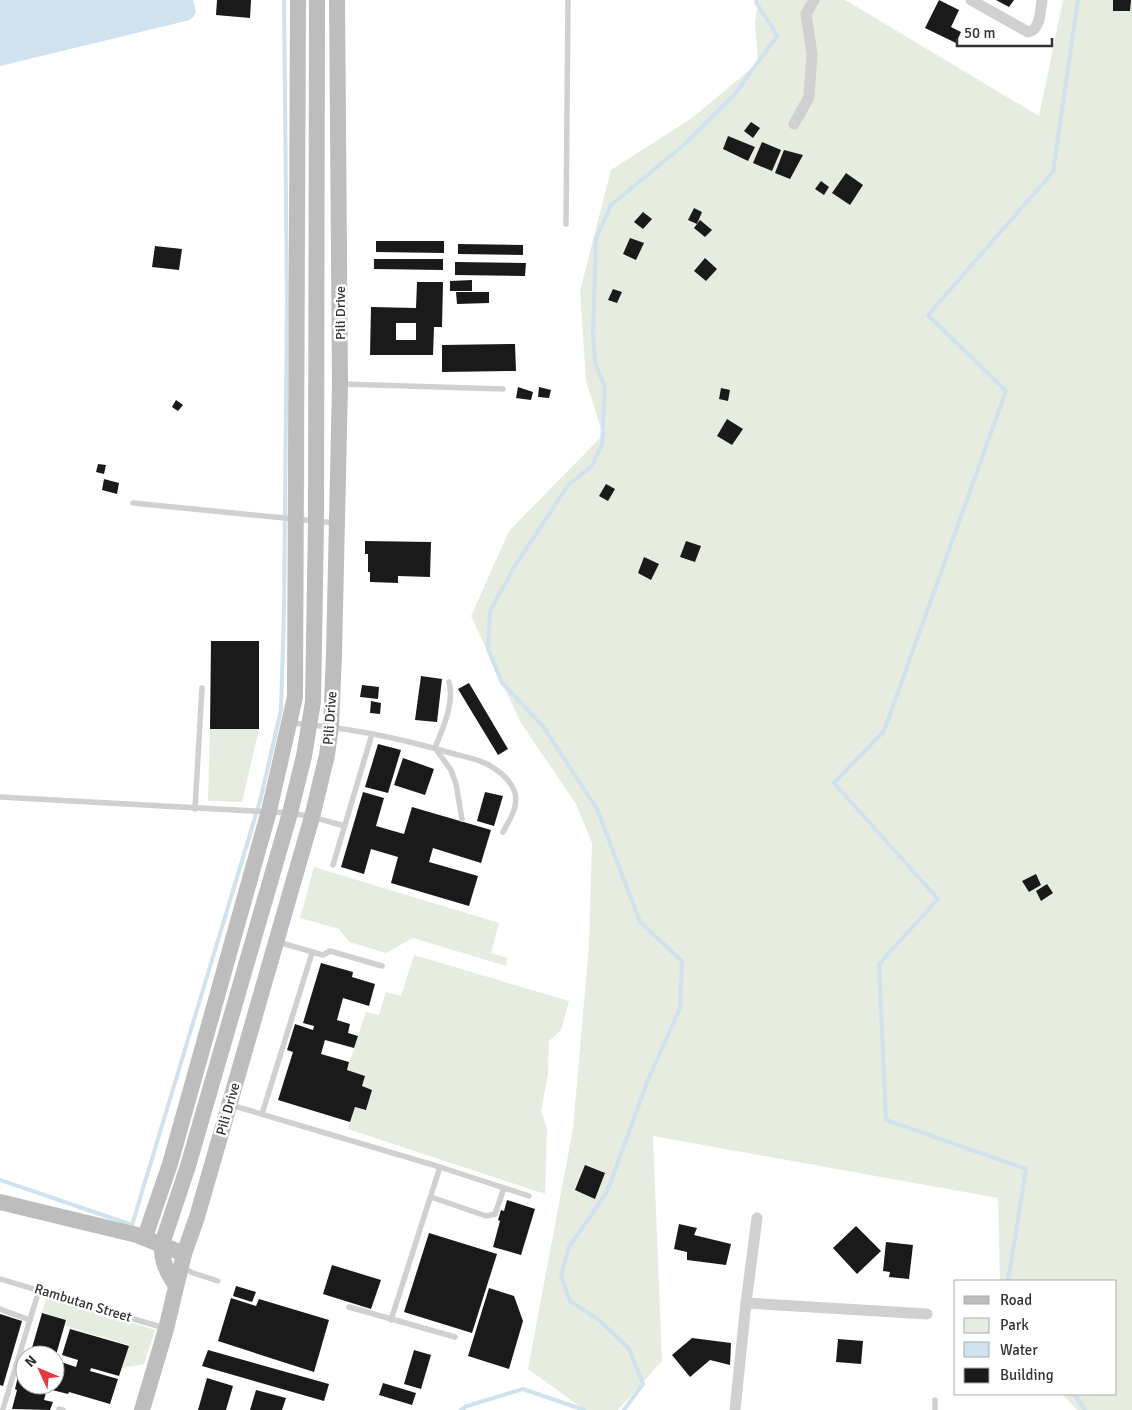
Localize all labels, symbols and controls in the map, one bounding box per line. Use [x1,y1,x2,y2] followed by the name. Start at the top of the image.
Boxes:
[957,15,1052,47] scale bar
[964,24,995,42] text: 50 m
[332,286,349,340] street label: Pili Drive
[320,690,340,746] street label: Pili Drive
[212,1081,244,1137] street label: Pili Drive
[32,1280,134,1326] street label: Rambutan Street
[954,1280,1117,1395] legend
[1000,1291,1032,1309] text: Road
[1000,1316,1029,1334] text: Park
[1000,1341,1038,1359] text: Water
[15,1345,65,1395] north arrow
[22,1352,41,1371] text: N
[1000,1366,1054,1384] text: Building

